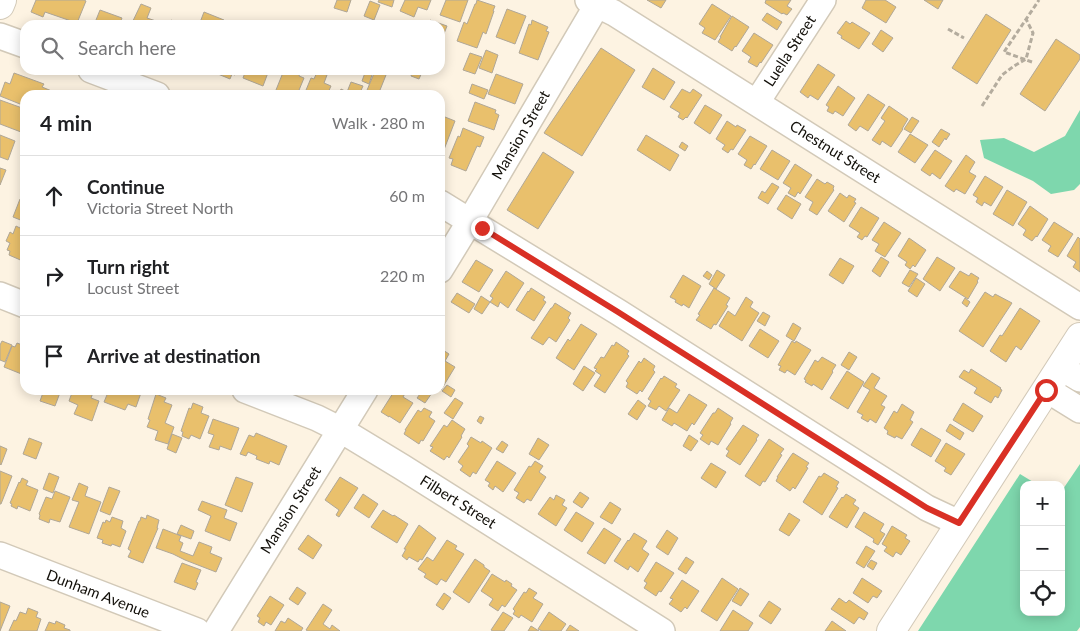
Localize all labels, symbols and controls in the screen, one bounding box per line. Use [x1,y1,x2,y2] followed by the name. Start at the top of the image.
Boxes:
[759,11,819,90] street label: Luella Street
[20,20,445,75] search box
[38,34,66,62] icon: search
[78,36,176,59] text: Search here
[487,86,553,182] street label: Mansion Street
[40,110,92,135] text: 4 min
[332,113,425,132] text: Walk · 280 m
[787,116,885,187] street label: Chestnut Street
[87,175,165,198] text: Continue
[40,182,68,210] icon: ahead
[389,186,425,205] text: 60 m
[87,198,234,217] text: Victoria Street North
[471,217,494,240] route end
[87,255,169,278] text: Turn right
[40,262,68,290] icon: right
[380,266,425,285] text: 220 m
[87,278,179,297] text: Locust Street
[40,342,68,370] icon: arrive
[87,344,260,367] text: Arrive at destination
[1035,379,1058,402] route start
[256,462,325,557] street label: Mansion Street
[417,471,500,532] street label: Filbert Street
[1020,481,1065,616] map controls
[1020,481,1065,526] button: +
[1020,526,1065,571] button: −
[44,565,153,621] street label: Dunham Avenue
[1020,571,1065,616] button: locate

